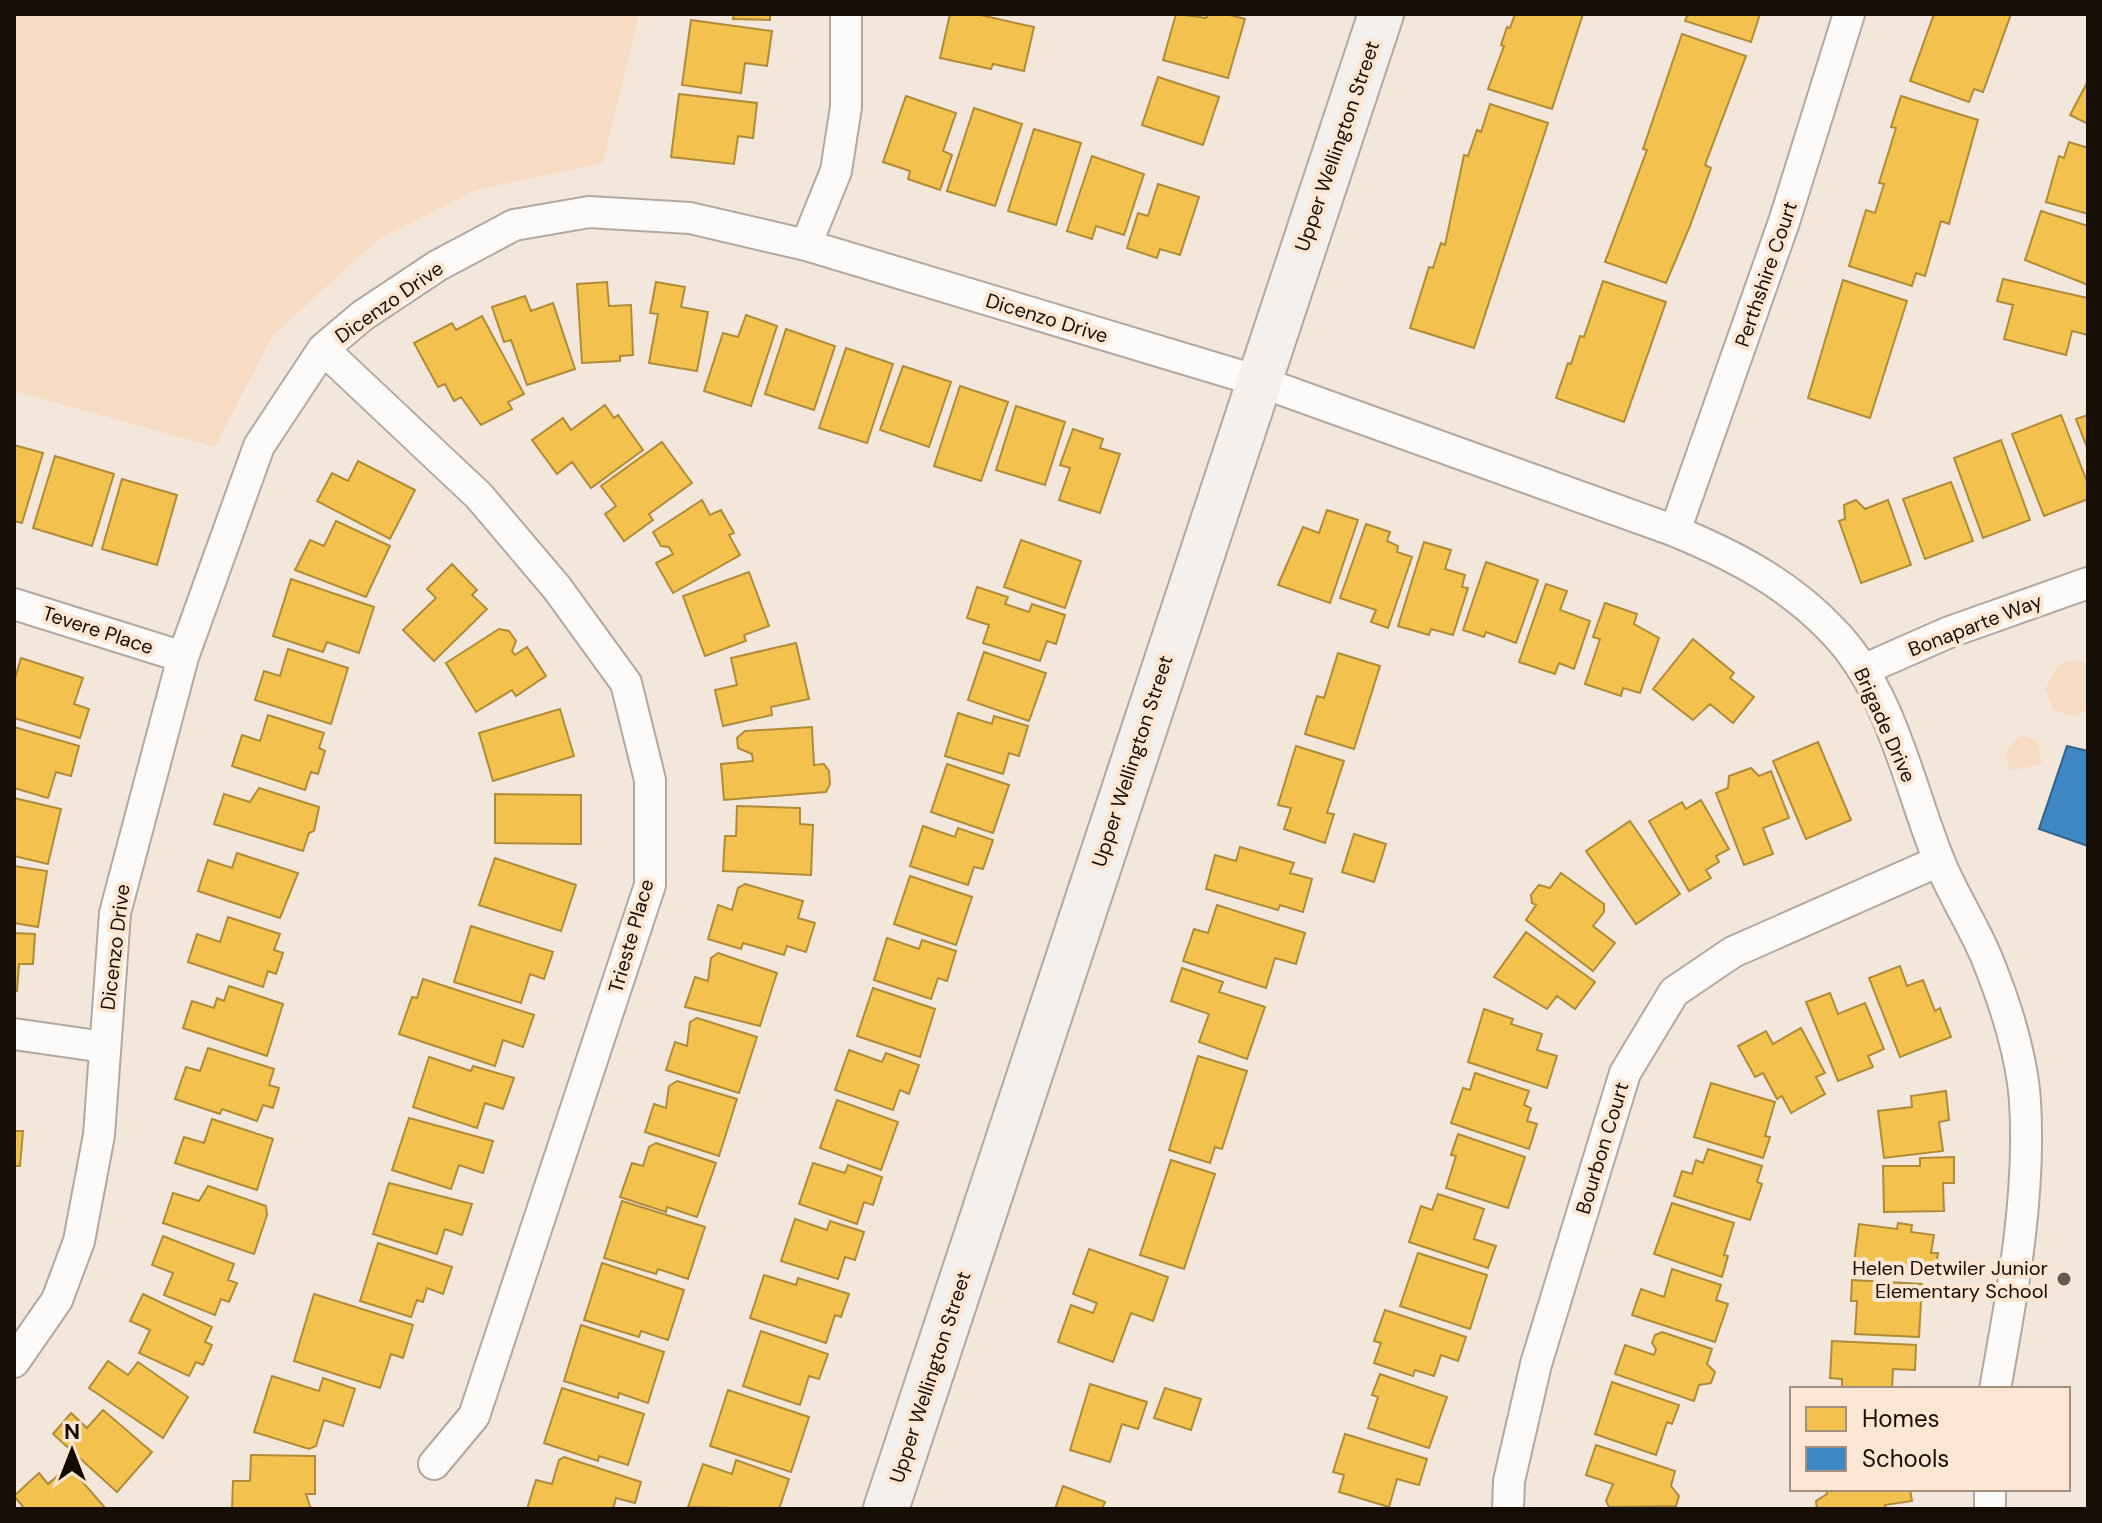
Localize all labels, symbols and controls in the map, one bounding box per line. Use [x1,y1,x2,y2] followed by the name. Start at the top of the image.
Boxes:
[1289,37,1385,255] street label: Upper Wellington Street
[1729,198,1803,350] street label: Perthshire Court
[330,255,448,349] street label: Dicenzo Drive
[983,287,1111,349] street label: Dicenzo Drive
[1904,588,2046,662] street label: Bonaparte Way
[39,600,157,660] street label: Tevere Place
[1085,652,1179,870] street label: Upper Wellington Street
[1848,664,1922,786] street label: Brigade Drive
[602,876,660,996] street label: Trieste Place
[94,883,136,1011] street label: Dicenzo Drive
[1570,1079,1634,1217] street label: Bourbon Court
[1852,1255,2048,1304] place label: Helen Detwiler Junior Elementary School
[883,1268,977,1486] street label: Upper Wellington Street
[2055,1270,2073,1288] marker: Helen Detwiler Junior Elementary School
[1790,1387,2070,1491] legend
[1862,1403,1940,1434] text: Homes
[32,1411,112,1491] north arrow
[64,1417,80,1446] text: N
[1862,1443,1949,1474] text: Schools

